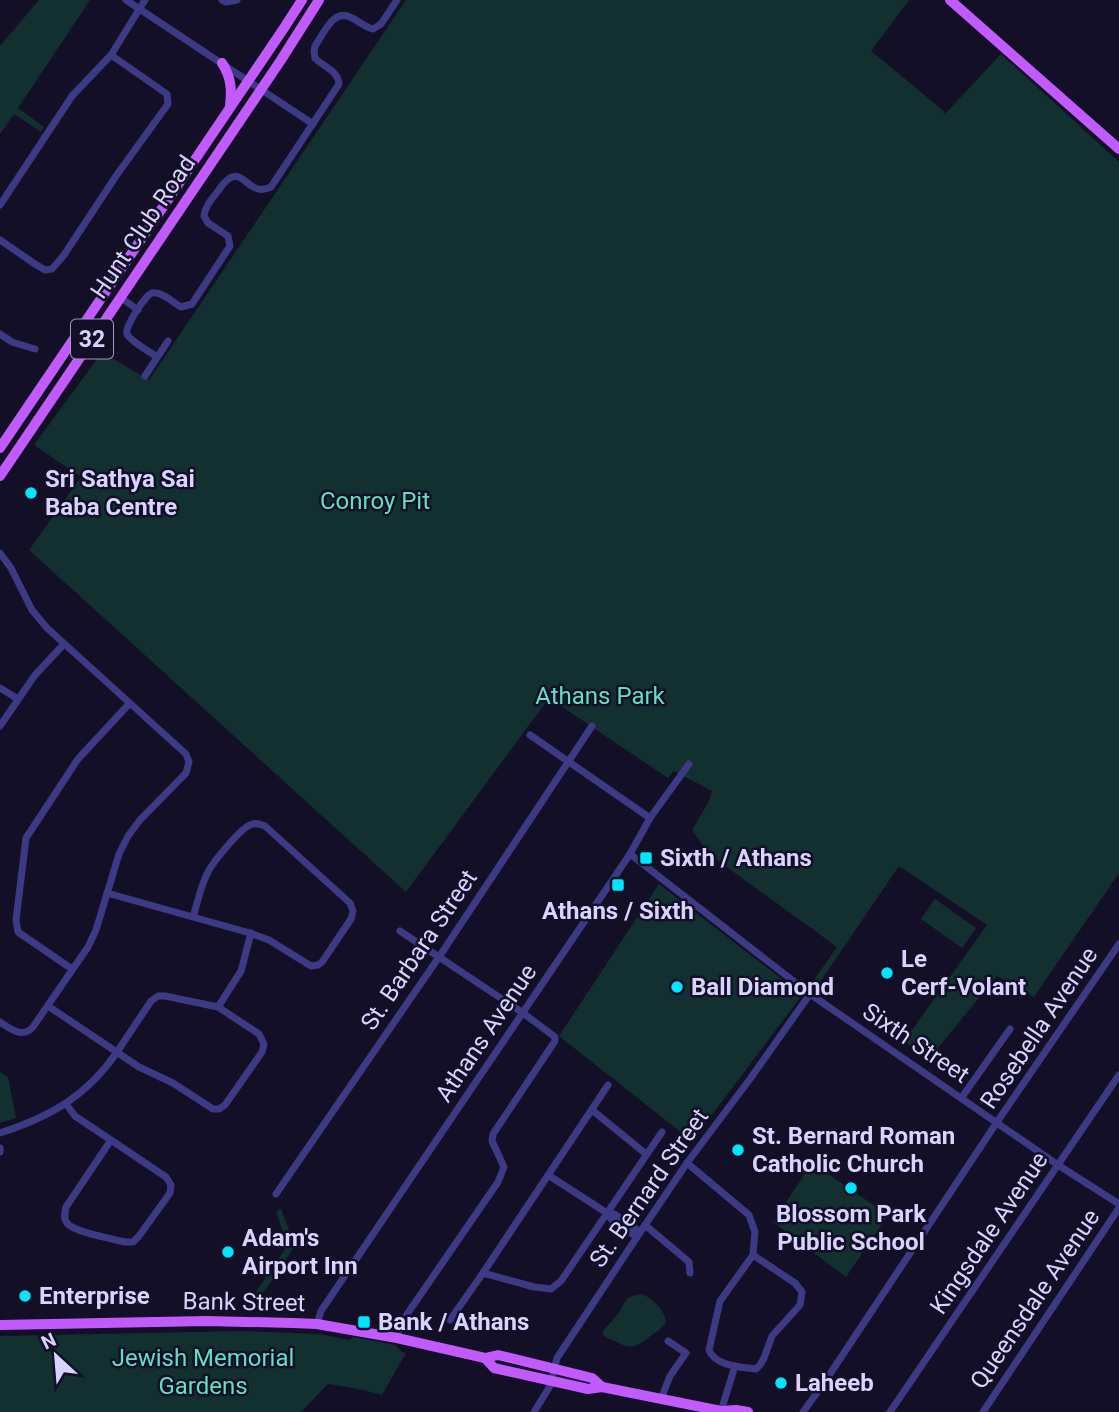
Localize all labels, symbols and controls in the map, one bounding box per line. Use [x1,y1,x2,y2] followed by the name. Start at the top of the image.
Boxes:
[85,150,201,304] street label: Hunt Club Road
[71,320,113,358] road number: 32
[45,465,195,521] place label: Sri Sathya Sai Baba Centre
[23,485,39,501] marker: Sri Sathya Sai Baba Centre
[320,487,430,515] park label: Conroy Pit
[535,682,666,710] park label: Athans Park
[660,844,812,872] place label: Sixth / Athans
[638,850,654,866] marker: Sixth / Athans
[355,865,483,1035] street label: St. Barbara Street
[610,877,626,893] marker: Athans / Sixth
[542,897,694,925] place label: Athans / Sixth
[975,942,1103,1114] street label: Rosebella Avenue
[901,945,1026,1001] place label: Le Cerf-Volant
[430,959,542,1107] street label: Athans Avenue
[879,965,895,981] marker: Le Cerf-Volant
[691,973,834,1001] place label: Ball Diamond
[669,979,685,995] marker: Ball Diamond
[857,997,975,1089] street label: Sixth Street
[584,1103,714,1273] street label: St. Bernard Street
[752,1122,955,1178] place label: St. Bernard Roman Catholic Church
[730,1142,746,1158] marker: St. Bernard Roman Catholic Church
[924,1147,1054,1319] street label: Kingsdale Avenue
[843,1180,859,1196] marker: Blossom Park Public School
[776,1200,927,1256] place label: Blossom Park Public School
[965,1204,1105,1394] street label: Queensdale Avenue
[242,1224,358,1280] place label: Adam's Airport Inn
[220,1244,236,1260] marker: Adam's Airport Inn
[39,1282,150,1310] place label: Enterprise
[182,1287,306,1317] street label: Bank Street
[17,1288,33,1304] marker: Enterprise
[378,1308,529,1336] place label: Bank / Athans
[356,1314,372,1330] marker: Bank / Athans
[21,1321,91,1391] north arrow
[38,1328,60,1354] text: N
[112,1344,294,1400] park label: Jewish Memorial Gardens
[795,1369,874,1397] place label: Laheeb
[773,1375,789,1391] marker: Laheeb

